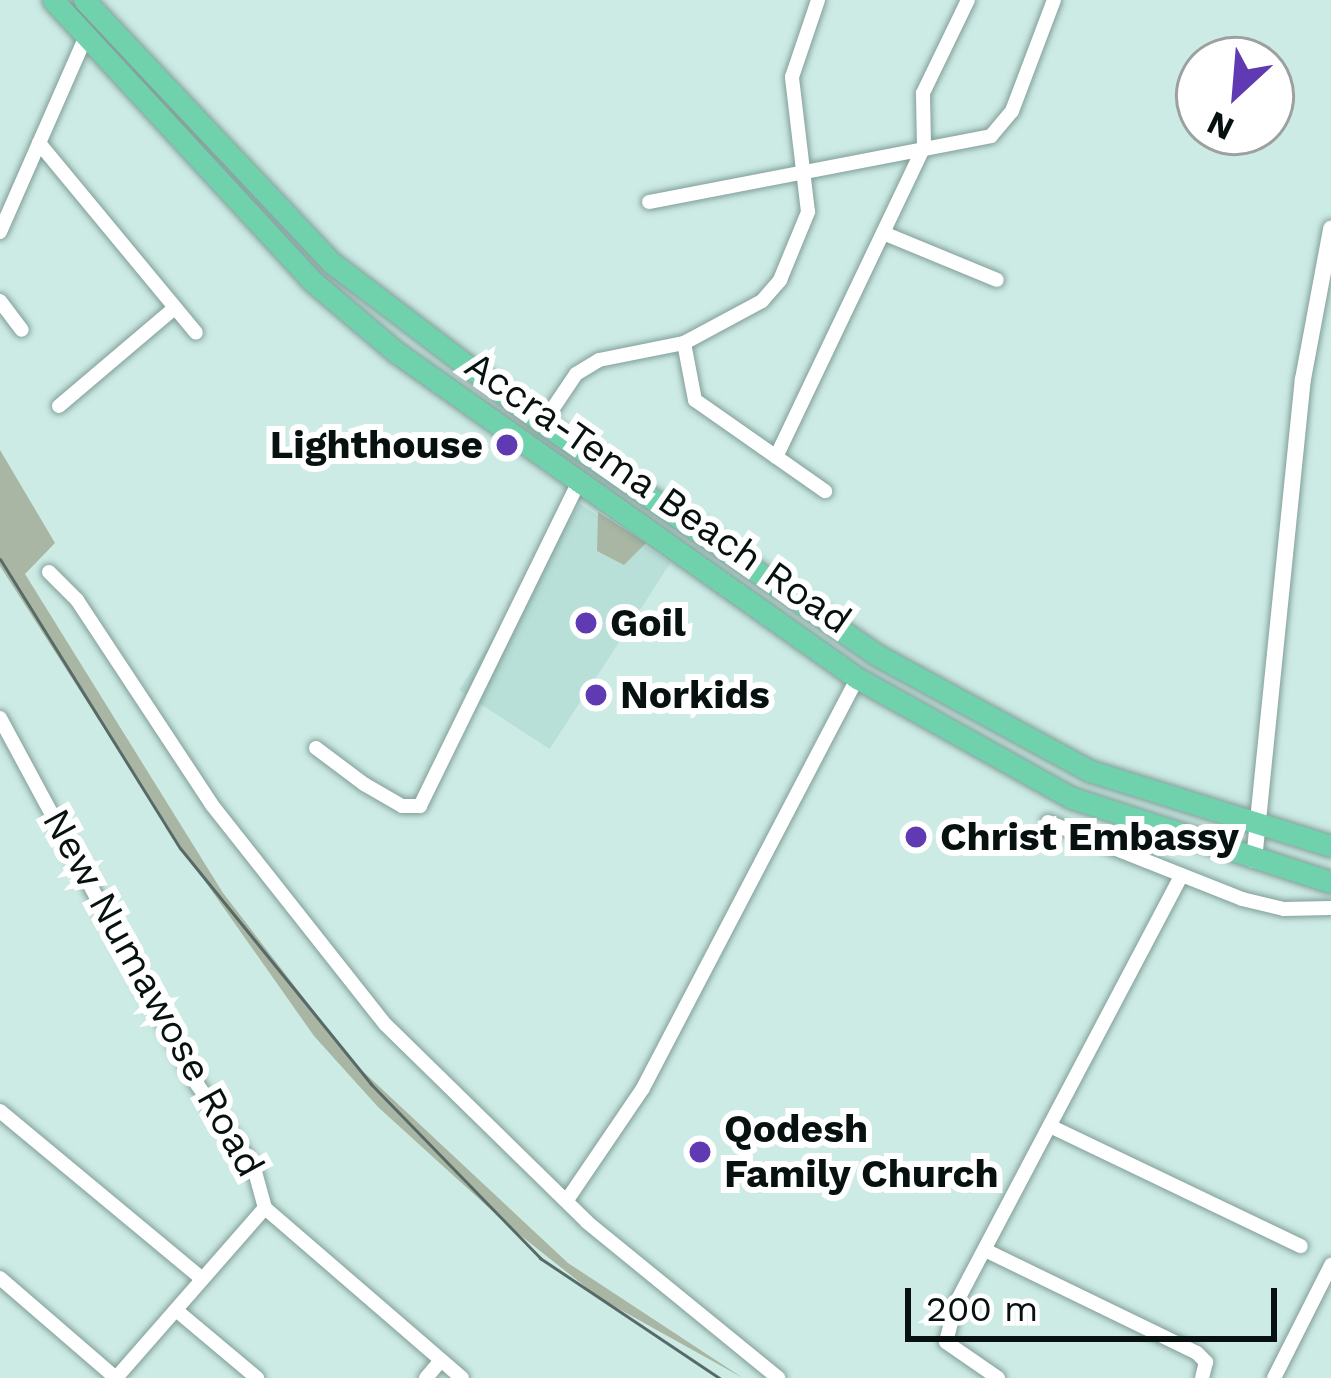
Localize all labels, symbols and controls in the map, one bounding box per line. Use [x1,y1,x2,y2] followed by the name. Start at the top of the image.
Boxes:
[1175,36,1295,156] north arrow
[1201,103,1240,149] text: N
[456,342,860,644] street label: Accra-Tema Beach Road
[270,422,483,468] place label: Lighthouse
[494,432,520,458] marker: Lighthouse
[610,600,686,646] place label: Goil
[573,610,599,636] marker: Goil
[620,672,770,718] place label: Norkids
[583,682,609,708] marker: Norkids
[32,800,274,1186] street label: New Numawose Road
[940,814,1239,860] place label: Christ Embassy
[903,824,929,850] marker: Christ Embassy
[724,1107,1000,1198] place label: Qodesh Family Church
[687,1139,713,1165] marker: Qodesh Family Church
[911,1264,1283,1338] scale bar
[926,1288,1038,1330] text: 200 m

